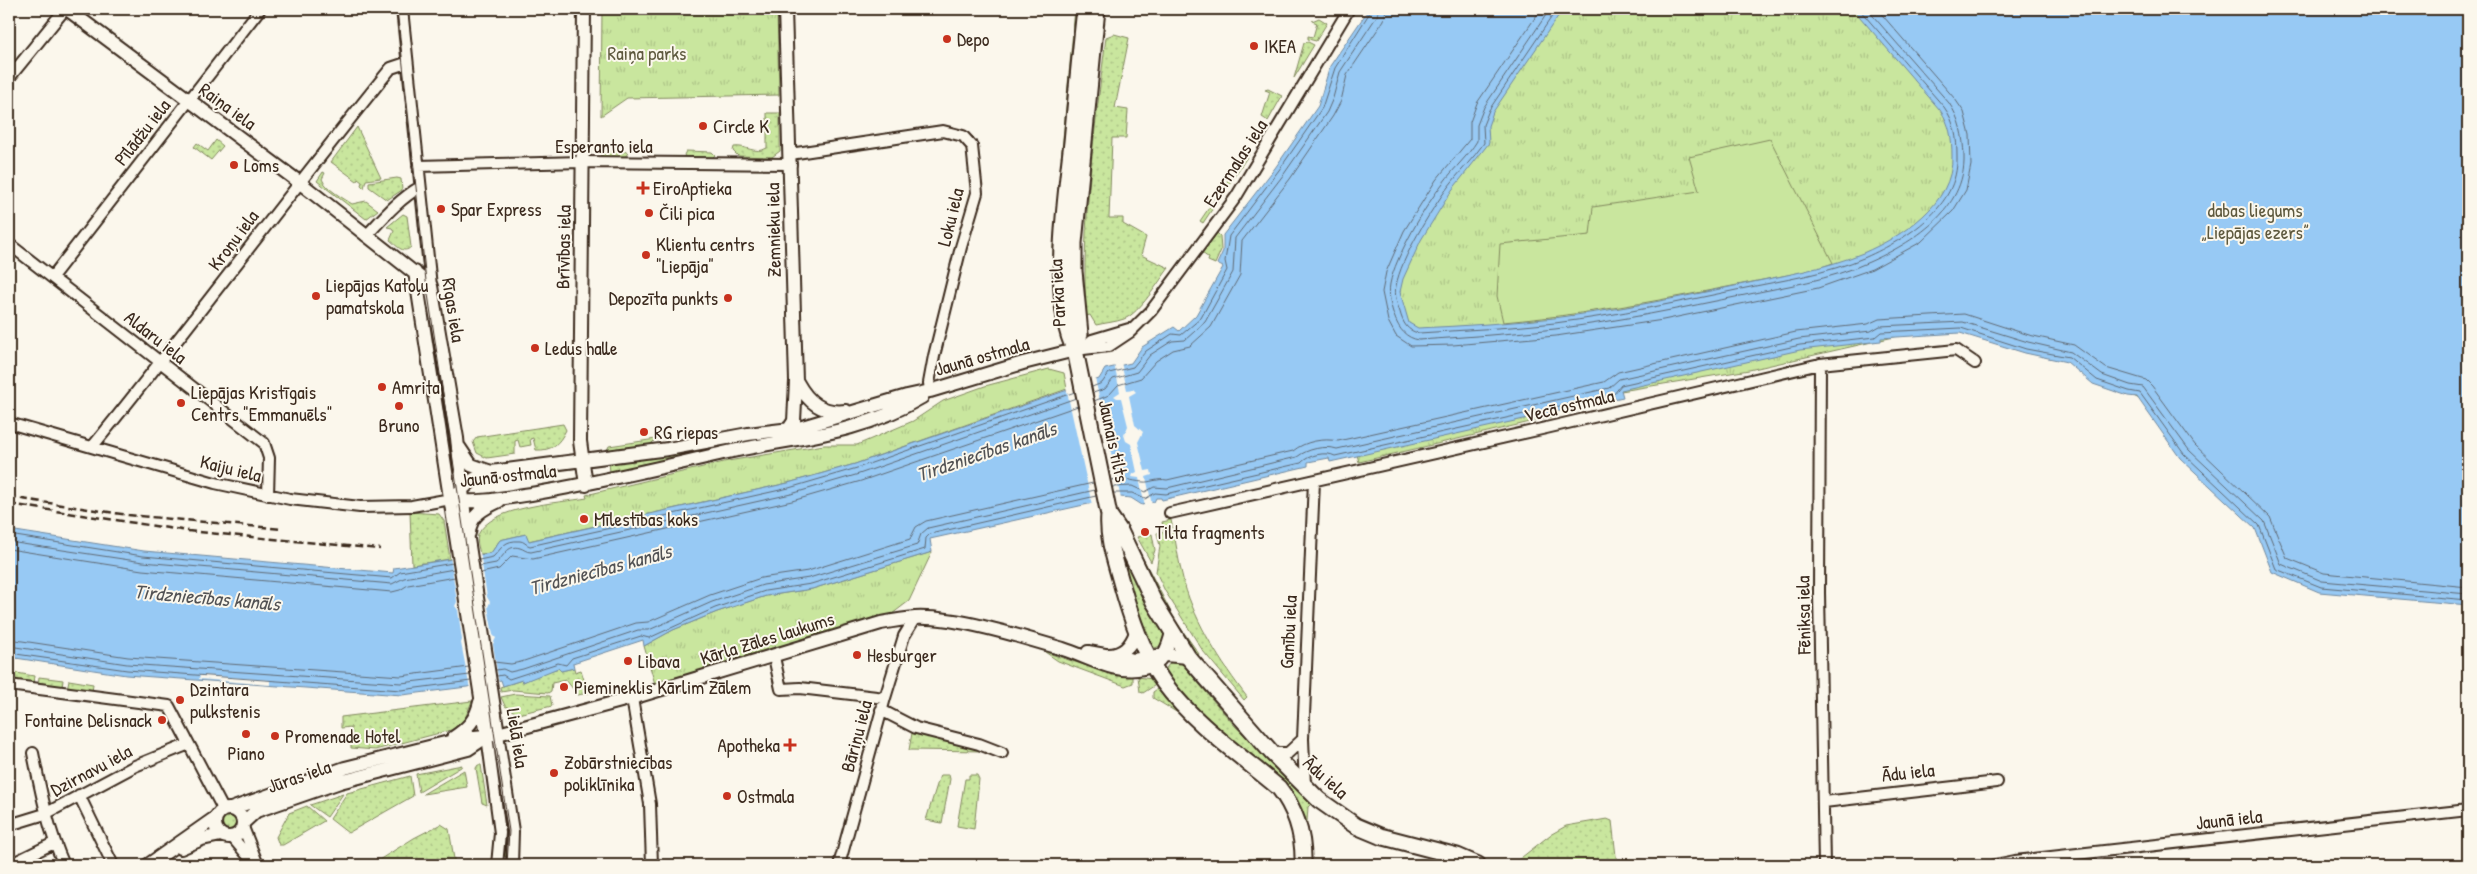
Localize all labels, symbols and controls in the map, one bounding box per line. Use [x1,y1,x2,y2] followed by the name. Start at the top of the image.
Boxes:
[957,26,990,52] place label: Depo
[941,33,953,45] marker: Depo
[1264,33,1296,59] place label: IKEA
[608,40,686,66] park label: Raiņa parks
[1248,40,1260,52] marker: IKEA
[194,76,262,136] street label: Raiņa iela
[108,93,177,171] street label: Pīlādžu iela
[713,113,769,139] place label: Circle K
[1197,113,1274,212] street label: Ezermalas iela
[697,120,709,132] marker: Circle K
[555,133,653,159] street label: Esperanto iela
[244,152,279,178] place label: Loms
[228,159,240,171] marker: Loms
[653,175,732,201] place label: EiroAptieka
[637,182,649,194] marker: EiroAptieka
[759,182,787,278] street label: Zemnieku iela
[930,185,970,249] street label: Loku iela
[451,196,542,222] place label: Spar Express
[2201,197,2309,245] park label: dabas liegums „Liepājas ezers”
[659,200,715,226] place label: Čili pica
[435,203,447,215] marker: Spar Express
[202,204,265,276] street label: Kroņu iela
[549,204,577,289] street label: Brīvības iela
[643,207,655,219] marker: Čili pica
[656,231,755,279] place label: Klientu centrs "Liepāja"
[640,249,652,261] marker: Klientu centrs "Liepāja"
[1042,258,1072,328] street label: Parka iela
[326,272,429,320] place label: Liepājas Katoļu pamatskola
[436,276,472,345] street label: Rīgas iela
[609,285,718,311] place label: Depozīta punkts
[310,290,322,302] marker: Liepājas Katoļu pamatskola
[722,292,734,304] marker: Depozīta punkts
[119,304,193,370] street label: Aldaru iela
[932,330,1033,382] street label: Jaunā ostmala
[545,335,618,361] place label: Ledus halle
[529,342,541,354] marker: Ledus halle
[392,374,440,400] place label: Amrita
[191,379,332,427] place label: Liepājas Kristīgais Centrs "Emmanuēls"
[376,381,388,393] marker: Amrita
[1521,382,1617,428] street label: Vecā ostmala
[175,397,187,409] marker: Liepājas Kristīgais Centrs "Emmanuēls"
[1093,397,1135,485] street label: Jaunais tilts
[393,400,405,412] marker: Bruno
[379,412,420,438] place label: Bruno
[913,414,1062,488] water label: Tirdzniecības kanāls
[654,419,718,445] place label: RG riepas
[638,426,650,438] marker: RG riepas
[198,448,265,488] street label: Kaiju iela
[458,457,558,493] street label: Jaunā ostmala
[594,506,698,532] place label: Mīlestības koks
[578,513,590,525] marker: Mīlestības koks
[1155,519,1265,545] place label: Tilta fragments
[1139,526,1151,538] marker: Tilta fragments
[526,536,676,601] water label: Tirdzniecības kanāls
[1789,575,1817,656] street label: Fēniksa iela
[133,577,283,617] water label: Tirdzniecības kanāls
[1273,594,1303,669] street label: Ganību iela
[697,605,837,671] street label: Kārļa Zāles laukums
[867,642,938,668] place label: Hesburger
[638,648,680,674] place label: Libava
[851,649,863,661] marker: Hesburger
[622,655,634,667] marker: Libava
[574,674,751,700] place label: Piemineklis Kārlim Zālem
[190,676,260,724] place label: Dzintara pulkstenis
[558,681,570,693] marker: Piemineklis Kārlim Zālem
[174,694,186,706] marker: Dzintara pulkstenis
[834,697,878,775] street label: Bāriņu iela
[500,706,536,770] street label: Lielā iela
[24,707,152,733] place label: Fontaine Delisnack
[156,714,168,726] marker: Fontaine Delisnack
[285,723,402,749] place label: Promenade Hotel
[240,728,252,740] marker: Piano
[269,730,281,742] marker: Promenade Hotel
[718,732,781,758] place label: Apotheka
[46,737,137,802] street label: Dzirnavu iela
[784,739,796,751] marker: Apotheka
[227,740,265,766] place label: Piano
[564,749,672,797] place label: Zobārstniecības poliklīnika
[1298,750,1355,805] street label: Ādu iela
[264,753,335,799] street label: Jūras iela
[1880,756,1936,788] street label: Ādu iela
[548,767,560,779] marker: Zobārstniecības poliklīnika
[737,783,795,809] place label: Ostmala
[721,790,733,802] marker: Ostmala
[2194,803,2264,835] street label: Jaunā iela

